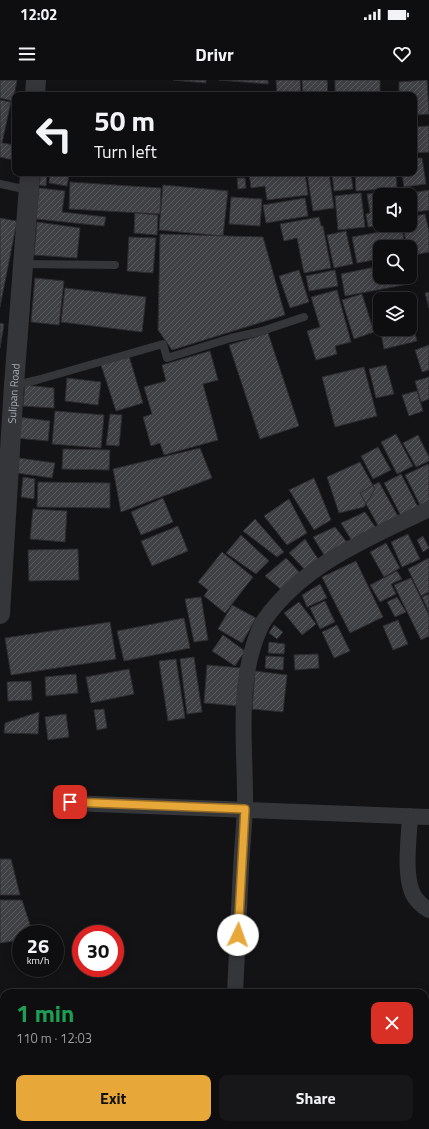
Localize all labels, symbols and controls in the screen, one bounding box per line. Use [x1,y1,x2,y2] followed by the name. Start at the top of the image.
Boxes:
[20,3,57,26] text: 12:02
[195,41,234,68] text: Drivr
[16,43,38,65] icon: menu
[391,43,413,65] icon: heart
[94,99,155,142] text: 50 m
[28,108,80,160] icon: left
[94,138,157,165] text: Turn left
[373,188,417,336] map controls
[373,188,417,232] button: sound
[373,240,417,284] button: search
[373,292,417,336] button: layers
[4,363,24,424] street label: Sulipan Road
[53,785,87,819] pin
[59,791,81,813] icon: arrive
[217,914,259,956] position arrow
[72,925,124,977] speed limit sign: 30
[27,930,49,961] text: 26
[27,953,49,968] text: km/h
[16,995,74,1031] text: 1 min
[371,1002,413,1044] button: close
[16,1028,92,1048] text: 110 m · 12:03
[16,1075,211,1121] button: Exit
[219,1075,413,1121] button: Share

